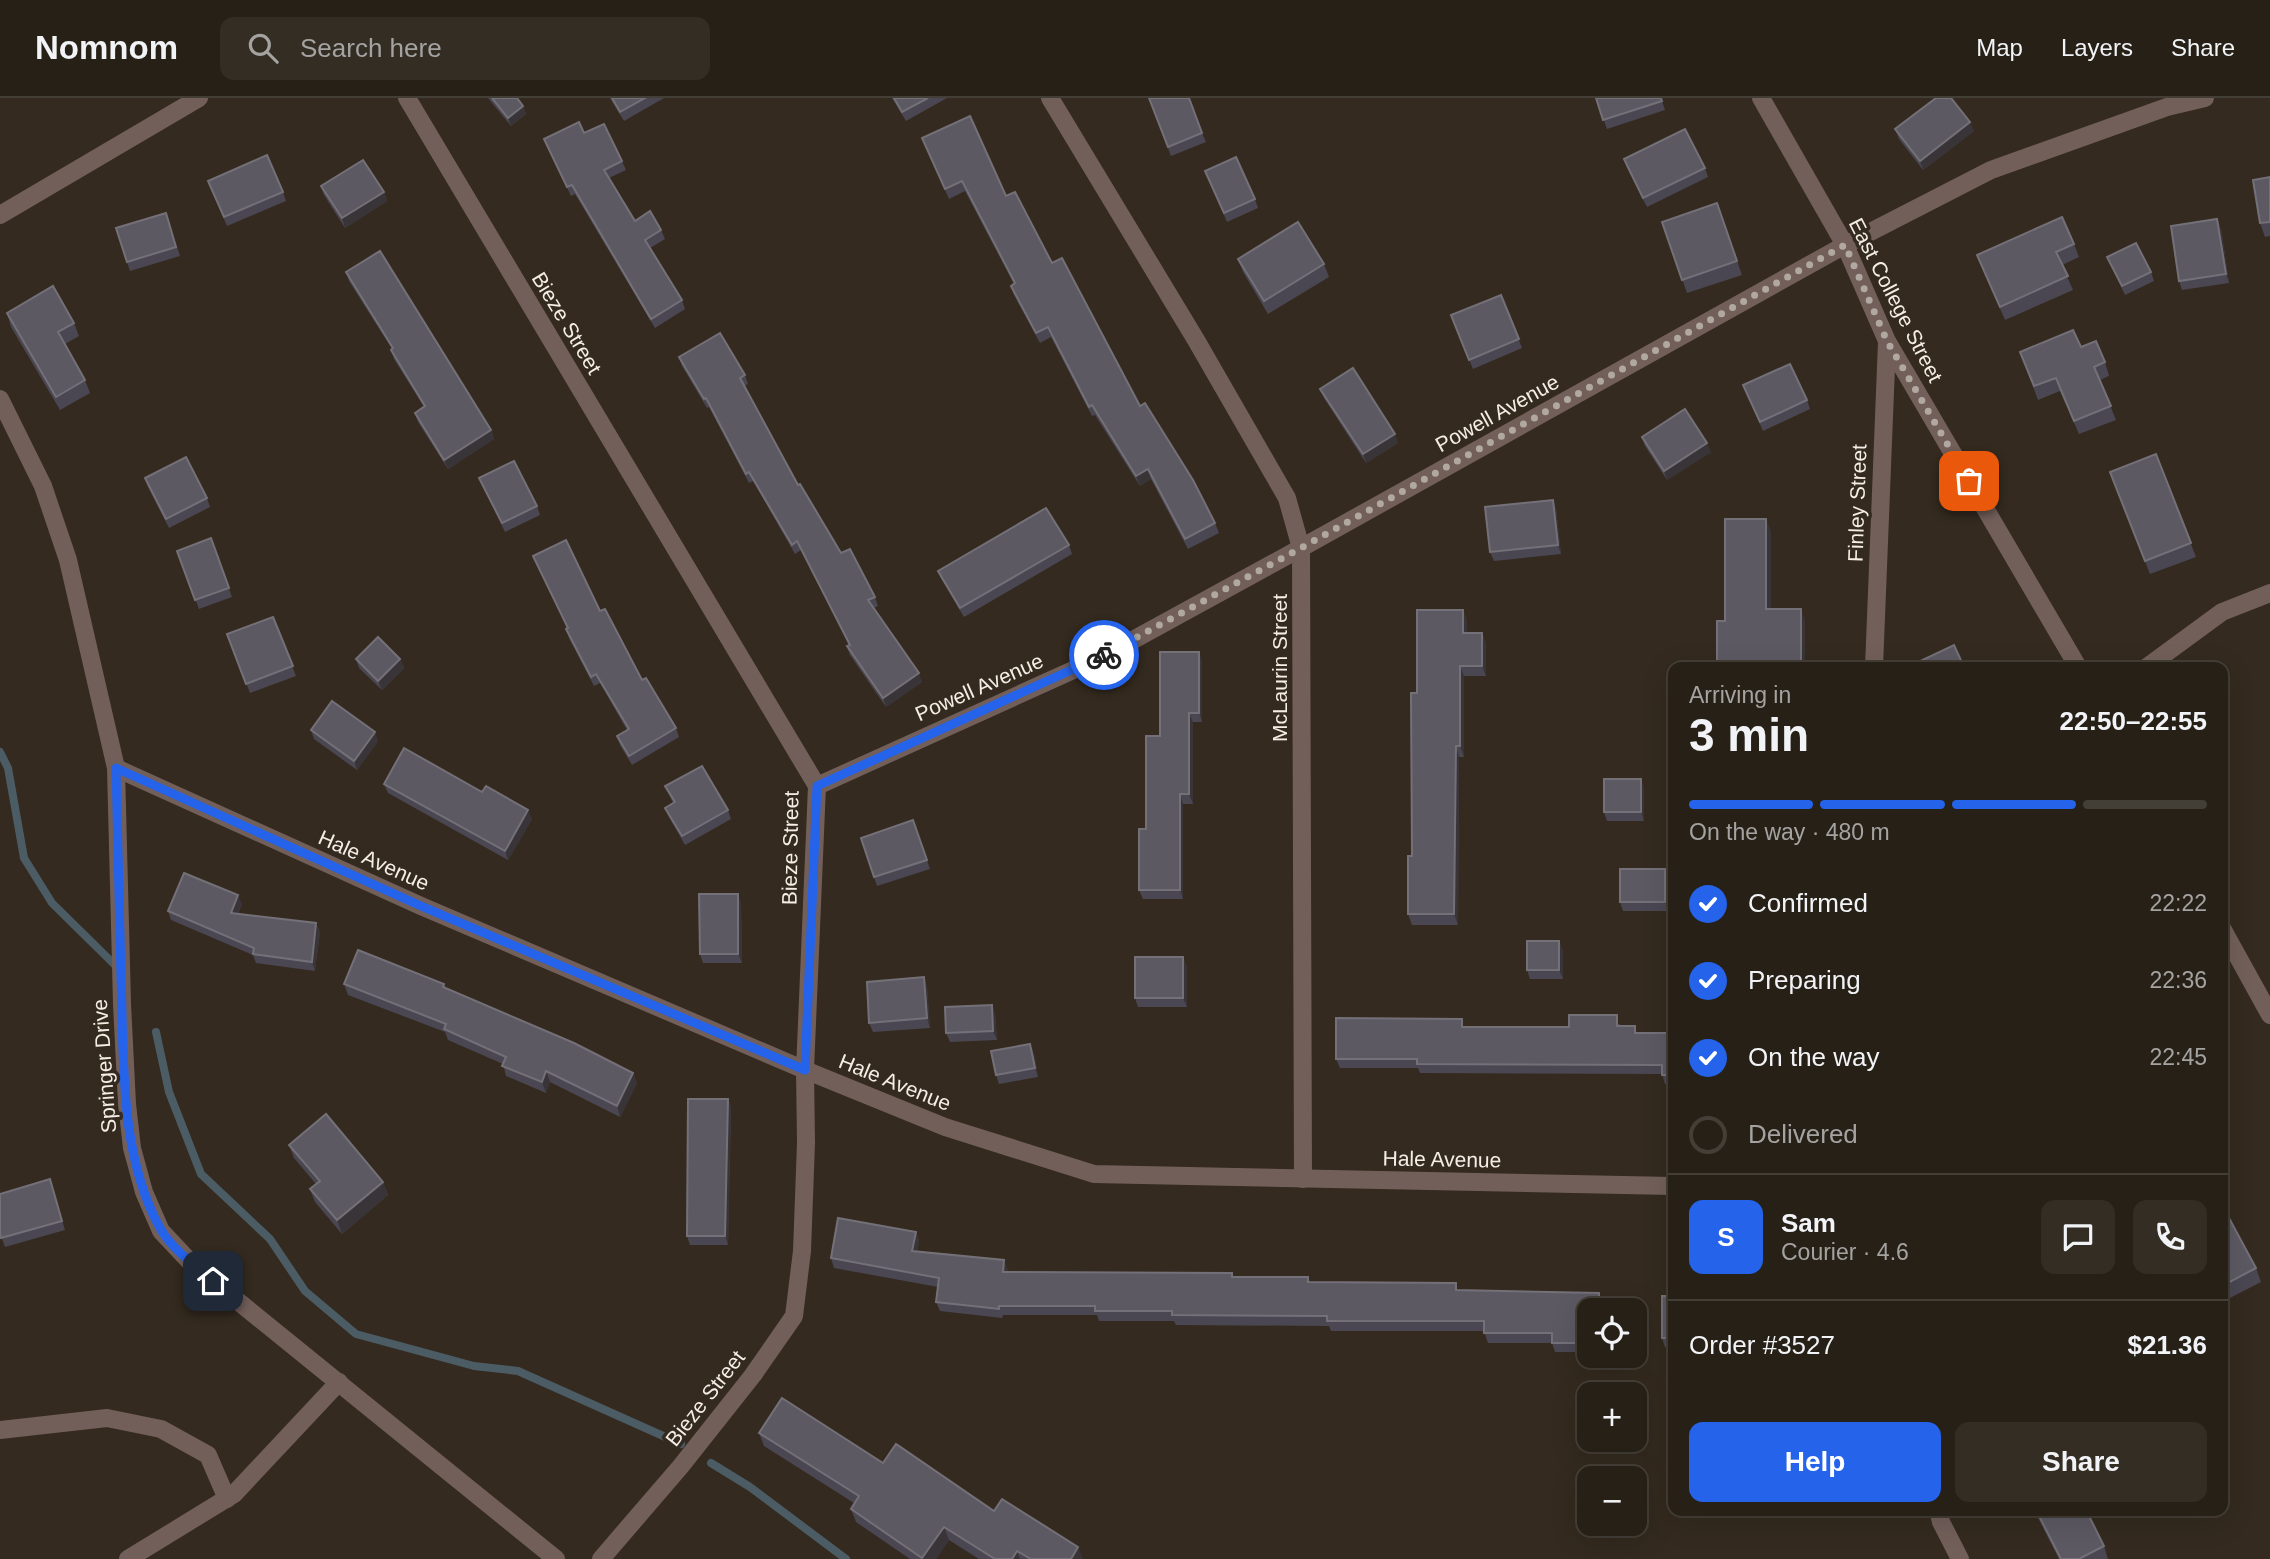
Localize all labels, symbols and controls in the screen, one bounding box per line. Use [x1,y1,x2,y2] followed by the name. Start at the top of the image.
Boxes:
[220,17,710,80] search box
[35,29,178,66] text: Nomnom
[244,29,282,67] icon: search
[300,33,442,63] text: Search here
[1976,34,2023,61] text: Map
[2061,34,2133,61] text: Layers
[2171,34,2235,61] text: Share
[1845,214,1947,386] street label: East College Street
[528,268,606,378] street label: Bieze Street
[1431,370,1563,456] street label: Powell Avenue
[1843,444,1871,562] street label: Finley Street
[1939,451,1999,511] pin
[1950,462,1988,500] icon: bag
[1268,594,1291,742] street label: McLaurin Street
[1069,620,1139,690] courier
[1085,636,1123,674] icon: bike
[912,649,1046,725] street label: Powell Avenue
[1689,682,1791,708] text: Arriving in
[2060,706,2207,736] text: 22:50–22:55
[1689,709,1809,761] text: 3 min
[778,790,802,905] street label: Bieze Street
[1689,819,1890,845] text: On the way · 480 m
[315,825,433,895] street label: Hale Avenue
[1689,885,1727,923] icon: check
[1748,888,1868,918] text: Confirmed
[2149,890,2207,916] text: 22:22
[1689,962,1727,1000] icon: check
[1748,965,1861,995] text: Preparing
[2149,967,2207,993] text: 22:36
[88,998,120,1134] street label: Springer Drive
[1689,1039,1727,1077] icon: check
[1748,1042,1880,1072] text: On the way
[2149,1044,2207,1070] text: 22:45
[836,1049,954,1115] street label: Hale Avenue
[1748,1119,1858,1149] text: Delivered
[1382,1146,1502,1172] street label: Hale Avenue
[2041,1200,2115,1274] button: chat
[2133,1200,2207,1274] button: phone
[1781,1208,1836,1238] text: Sam
[1717,1222,1735,1252] text: S
[1781,1239,1909,1265] text: Courier · 4.6
[183,1251,243,1311] pin
[194,1262,232,1300] icon: home
[1577,1298,1647,1536] map controls
[1577,1298,1647,1368] button: locate
[1689,1330,1835,1360] text: Order #3527
[2127,1330,2207,1360] text: $21.36
[661,1346,749,1450] street label: Bieze Street
[1577,1382,1647,1452] button: +
[1689,1422,1941,1502] button: Help
[1955,1422,2207,1502] button: Share
[1577,1466,1647,1536] button: −

